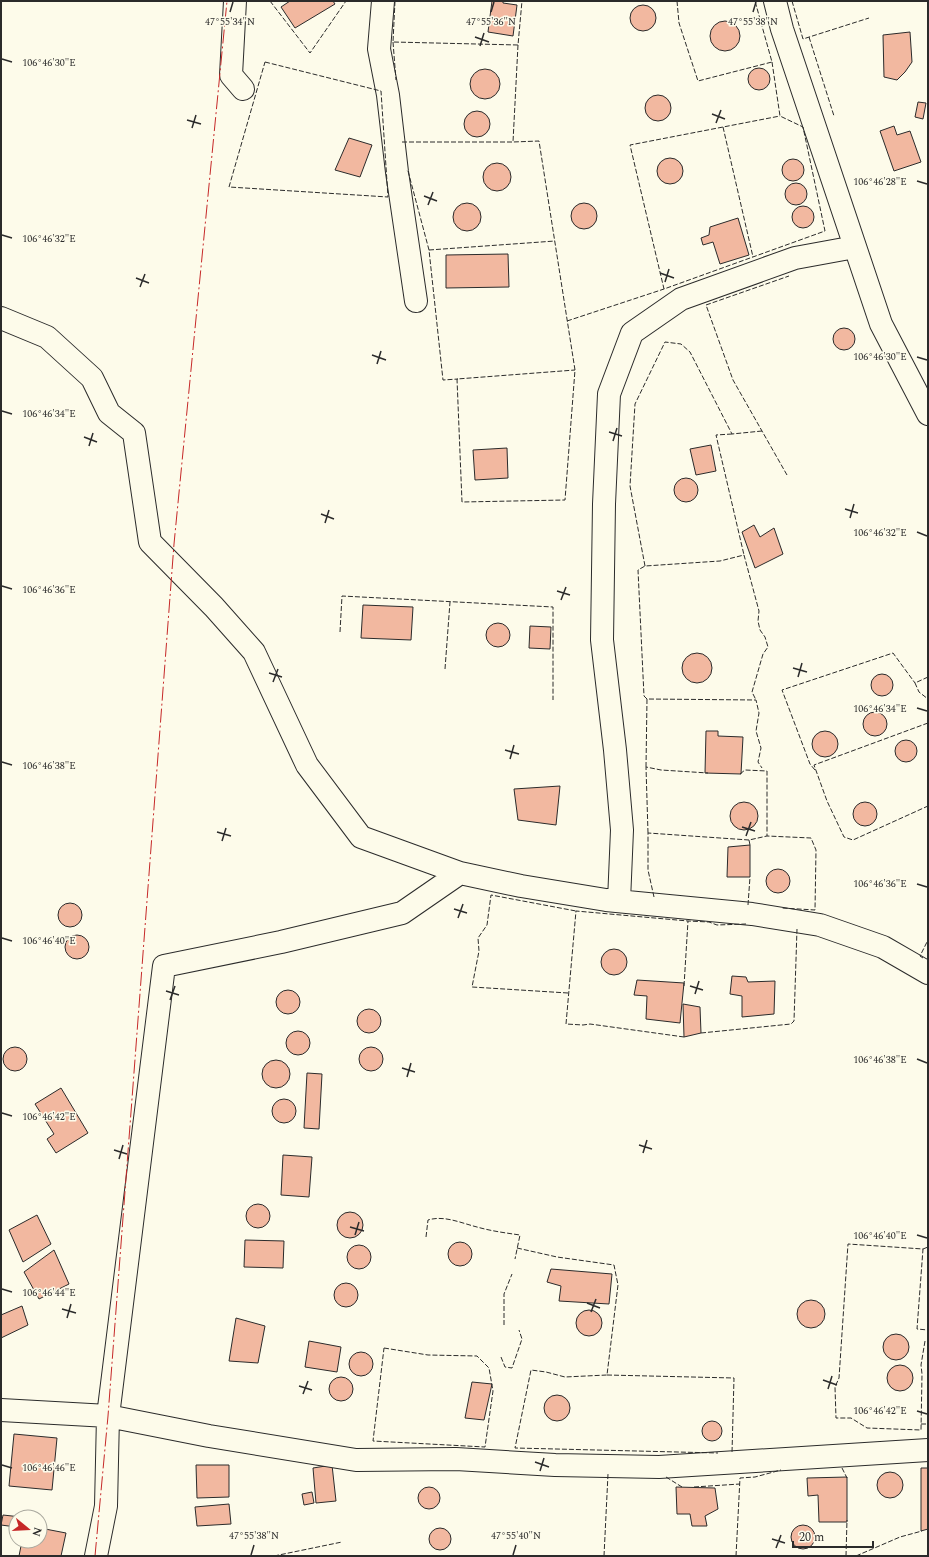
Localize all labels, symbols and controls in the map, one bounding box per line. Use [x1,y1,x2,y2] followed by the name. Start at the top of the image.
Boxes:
[205,14,255,30] text: 47°55'34"N
[466,14,516,30] text: 47°55'36"N
[728,14,778,30] text: 47°55'38"N
[22,55,76,71] text: 106°46'30"E
[853,174,907,190] text: 106°46'28"E
[22,231,76,247] text: 106°46'32"E
[853,349,907,365] text: 106°46'30"E
[22,406,76,422] text: 106°46'34"E
[853,525,907,541] text: 106°46'32"E
[22,582,76,598] text: 106°46'36"E
[853,701,907,717] text: 106°46'34"E
[22,758,76,774] text: 106°46'38"E
[853,876,907,892] text: 106°46'36"E
[22,933,76,949] text: 106°46'40"E
[853,1052,907,1068] text: 106°46'38"E
[22,1109,76,1125] text: 106°46'42"E
[853,1228,907,1244] text: 106°46'40"E
[22,1285,76,1301] text: 106°46'44"E
[853,1403,907,1419] text: 106°46'42"E
[22,1460,76,1476] text: 106°46'46"E
[8,1509,48,1549] north arrow
[793,1523,873,1549] scale bar
[28,1525,47,1539] text: N
[229,1528,279,1544] text: 47°55'38"N
[491,1528,541,1544] text: 47°55'40"N
[799,1528,824,1547] text: 20 m

